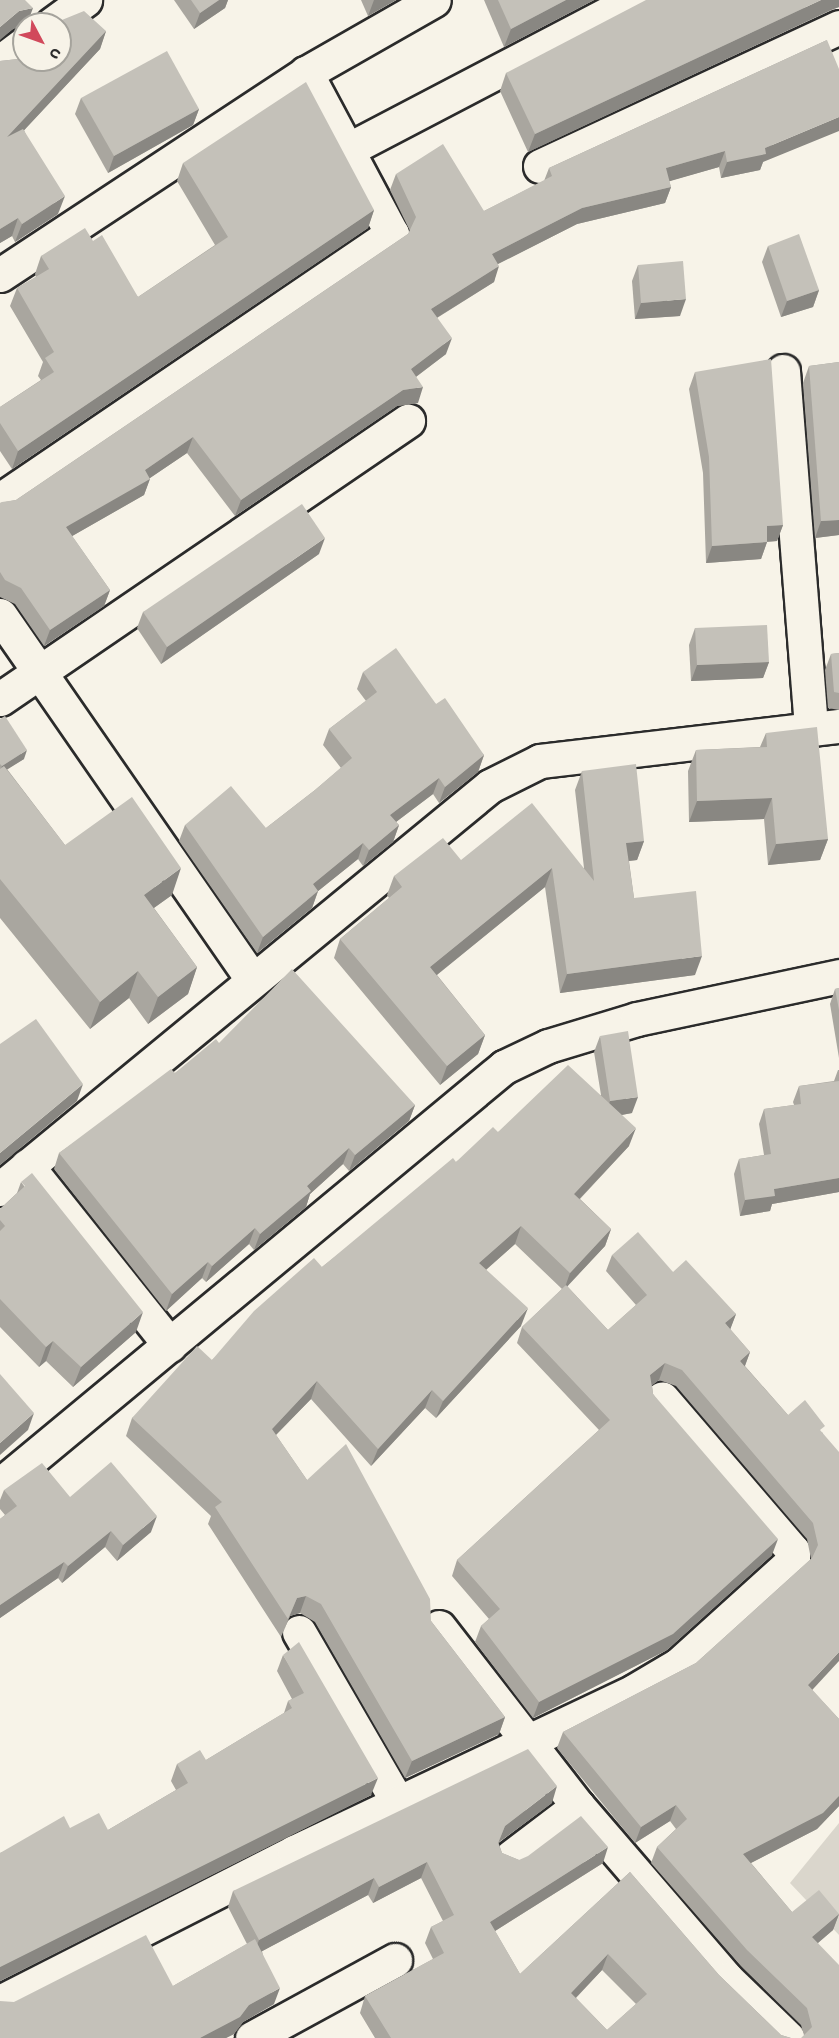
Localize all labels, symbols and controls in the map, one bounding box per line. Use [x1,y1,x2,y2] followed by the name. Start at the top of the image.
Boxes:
[12,12,72,72] north arrow
[44,43,65,63] text: U

